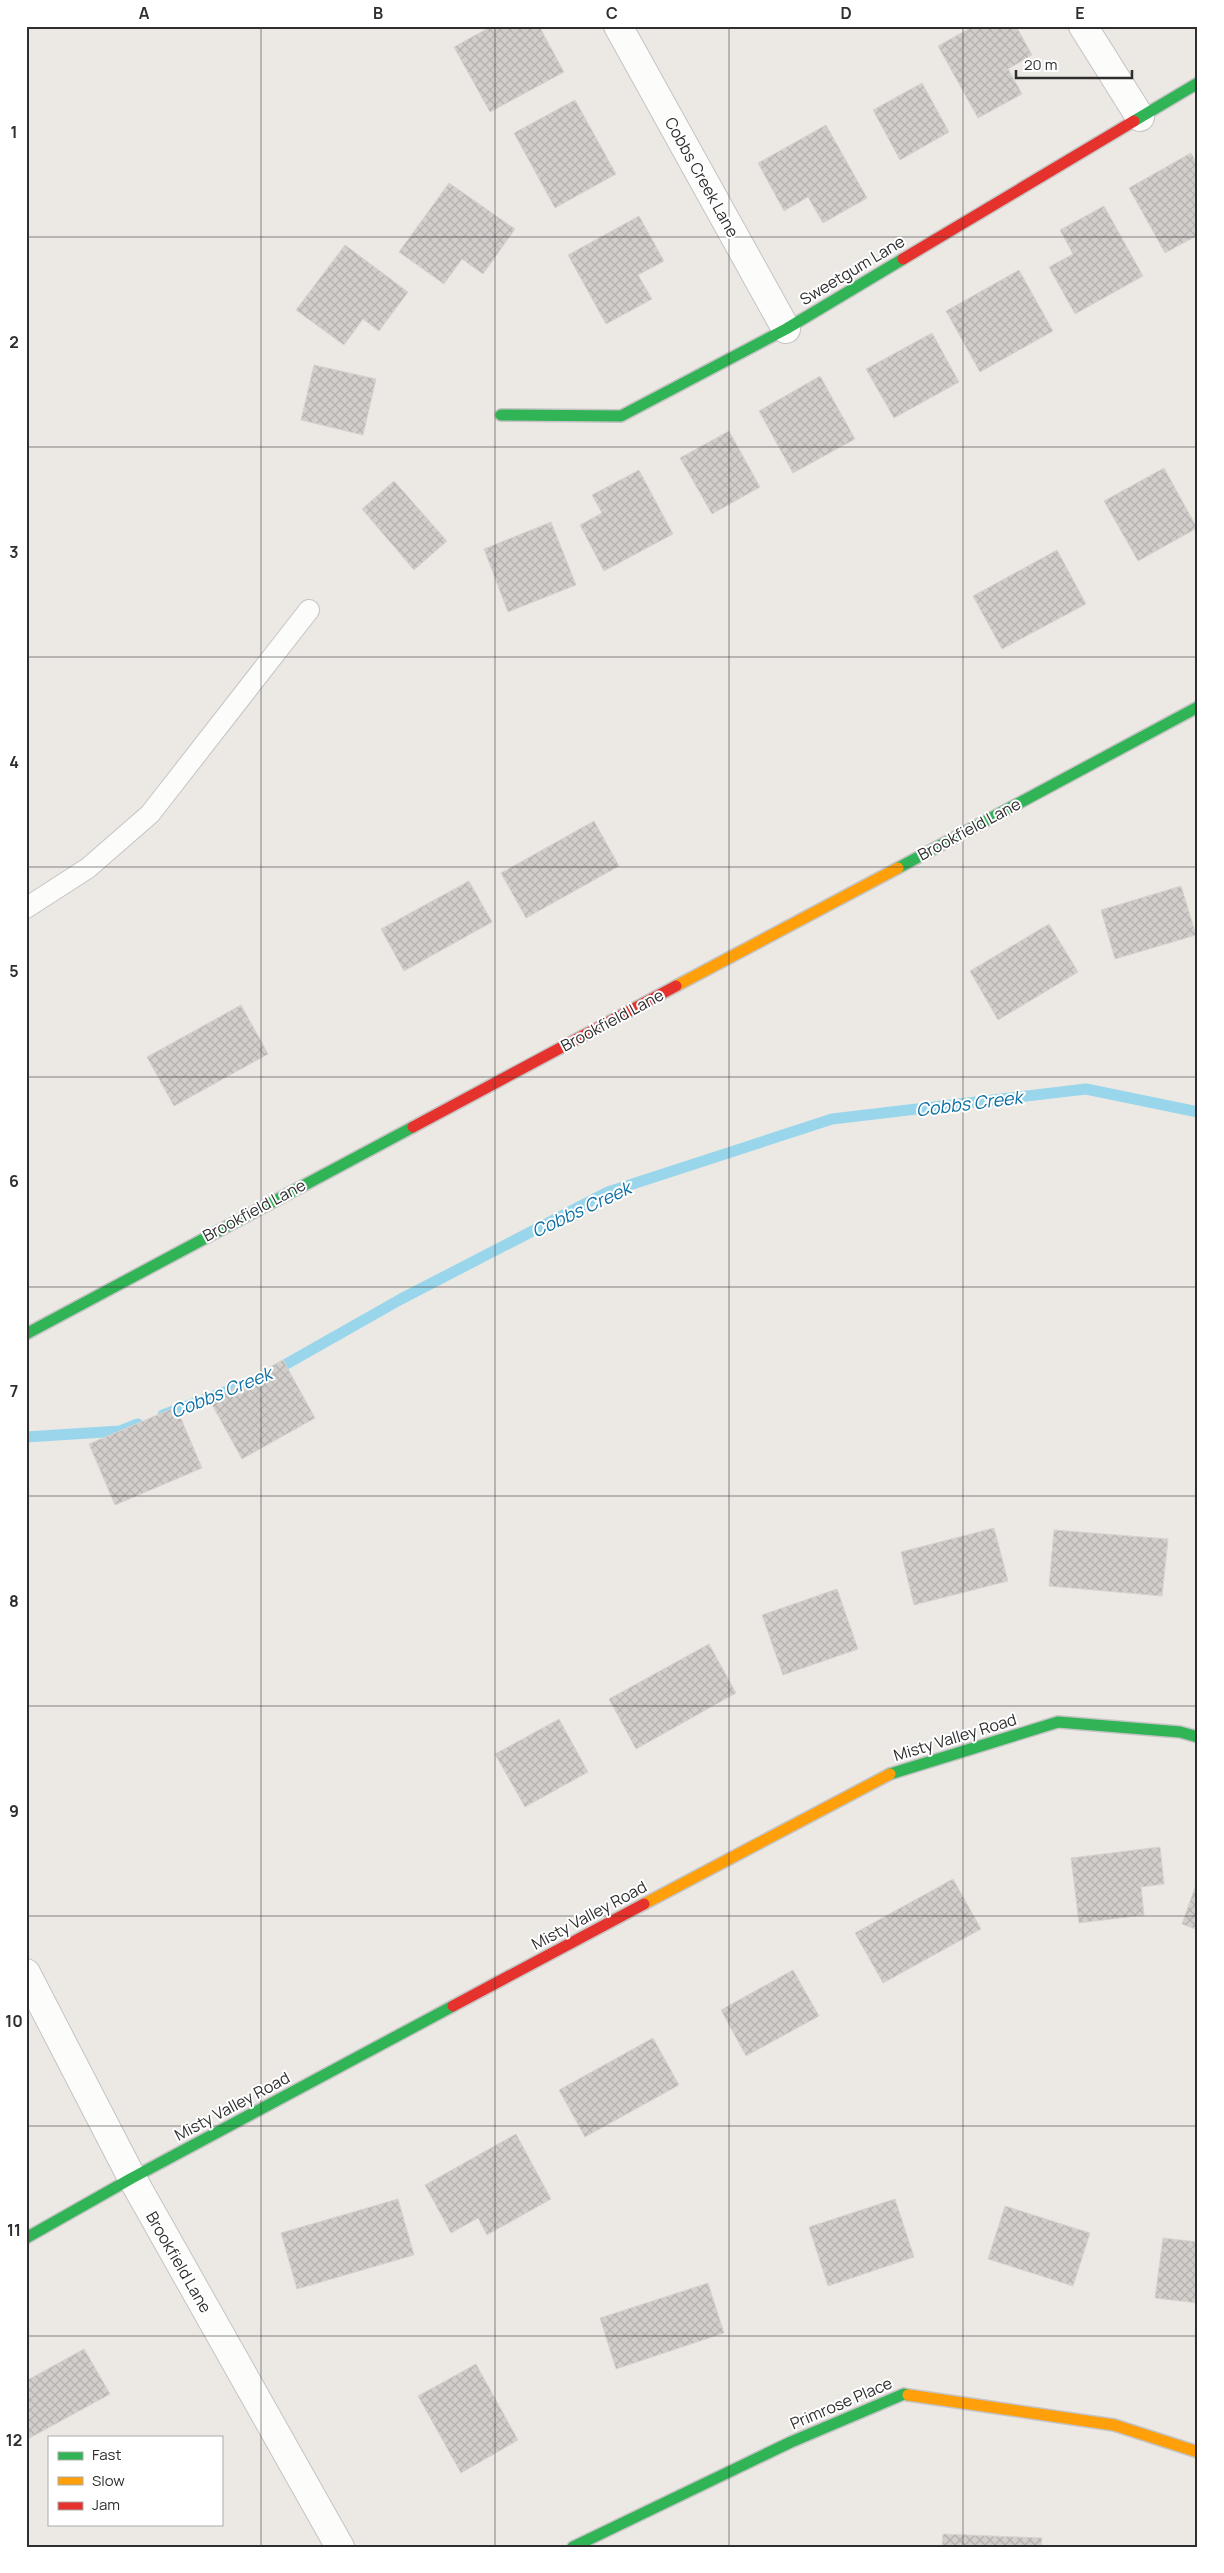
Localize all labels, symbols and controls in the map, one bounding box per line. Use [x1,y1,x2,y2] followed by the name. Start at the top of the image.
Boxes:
[139,2,150,24] text: A
[373,2,383,24] text: B
[606,2,618,24] text: C
[840,2,852,24] text: D
[1075,2,1085,24] text: E
[1016,48,1133,80] scale bar
[1024,54,1057,75] text: 20 m
[660,113,744,241] street label: Cobbs Creek Lane
[10,121,18,143] text: 1
[796,230,908,310] street label: Sweetgum Lane
[9,331,19,353] text: 2
[9,541,19,563] text: 3
[9,751,19,773] text: 4
[914,793,1024,865] street label: Brookfield Lane
[9,960,19,982] text: 5
[557,984,667,1056] street label: Brookfield Lane
[914,1084,1027,1121] water label: Cobbs Creek
[9,1170,19,1192] text: 6
[199,1174,309,1246] street label: Brookfield Lane
[527,1174,637,1242] water label: Cobbs Creek
[167,1360,278,1423] water label: Cobbs Creek
[10,1380,18,1402] text: 7
[9,1590,19,1612] text: 8
[891,1708,1019,1766] street label: Misty Valley Road
[9,1800,19,1822] text: 9
[528,1875,650,1955] street label: Misty Valley Road
[5,2010,23,2032] text: 10
[171,2066,293,2146] street label: Misty Valley Road
[141,2207,217,2317] street label: Brookfield Lane
[7,2219,21,2241] text: 11
[787,2372,895,2434] street label: Primrose Place
[6,2429,22,2451] text: 12
[48,2436,222,2526] legend
[92,2444,121,2465] text: Fast
[92,2470,125,2491] text: Slow
[92,2494,120,2515] text: Jam

